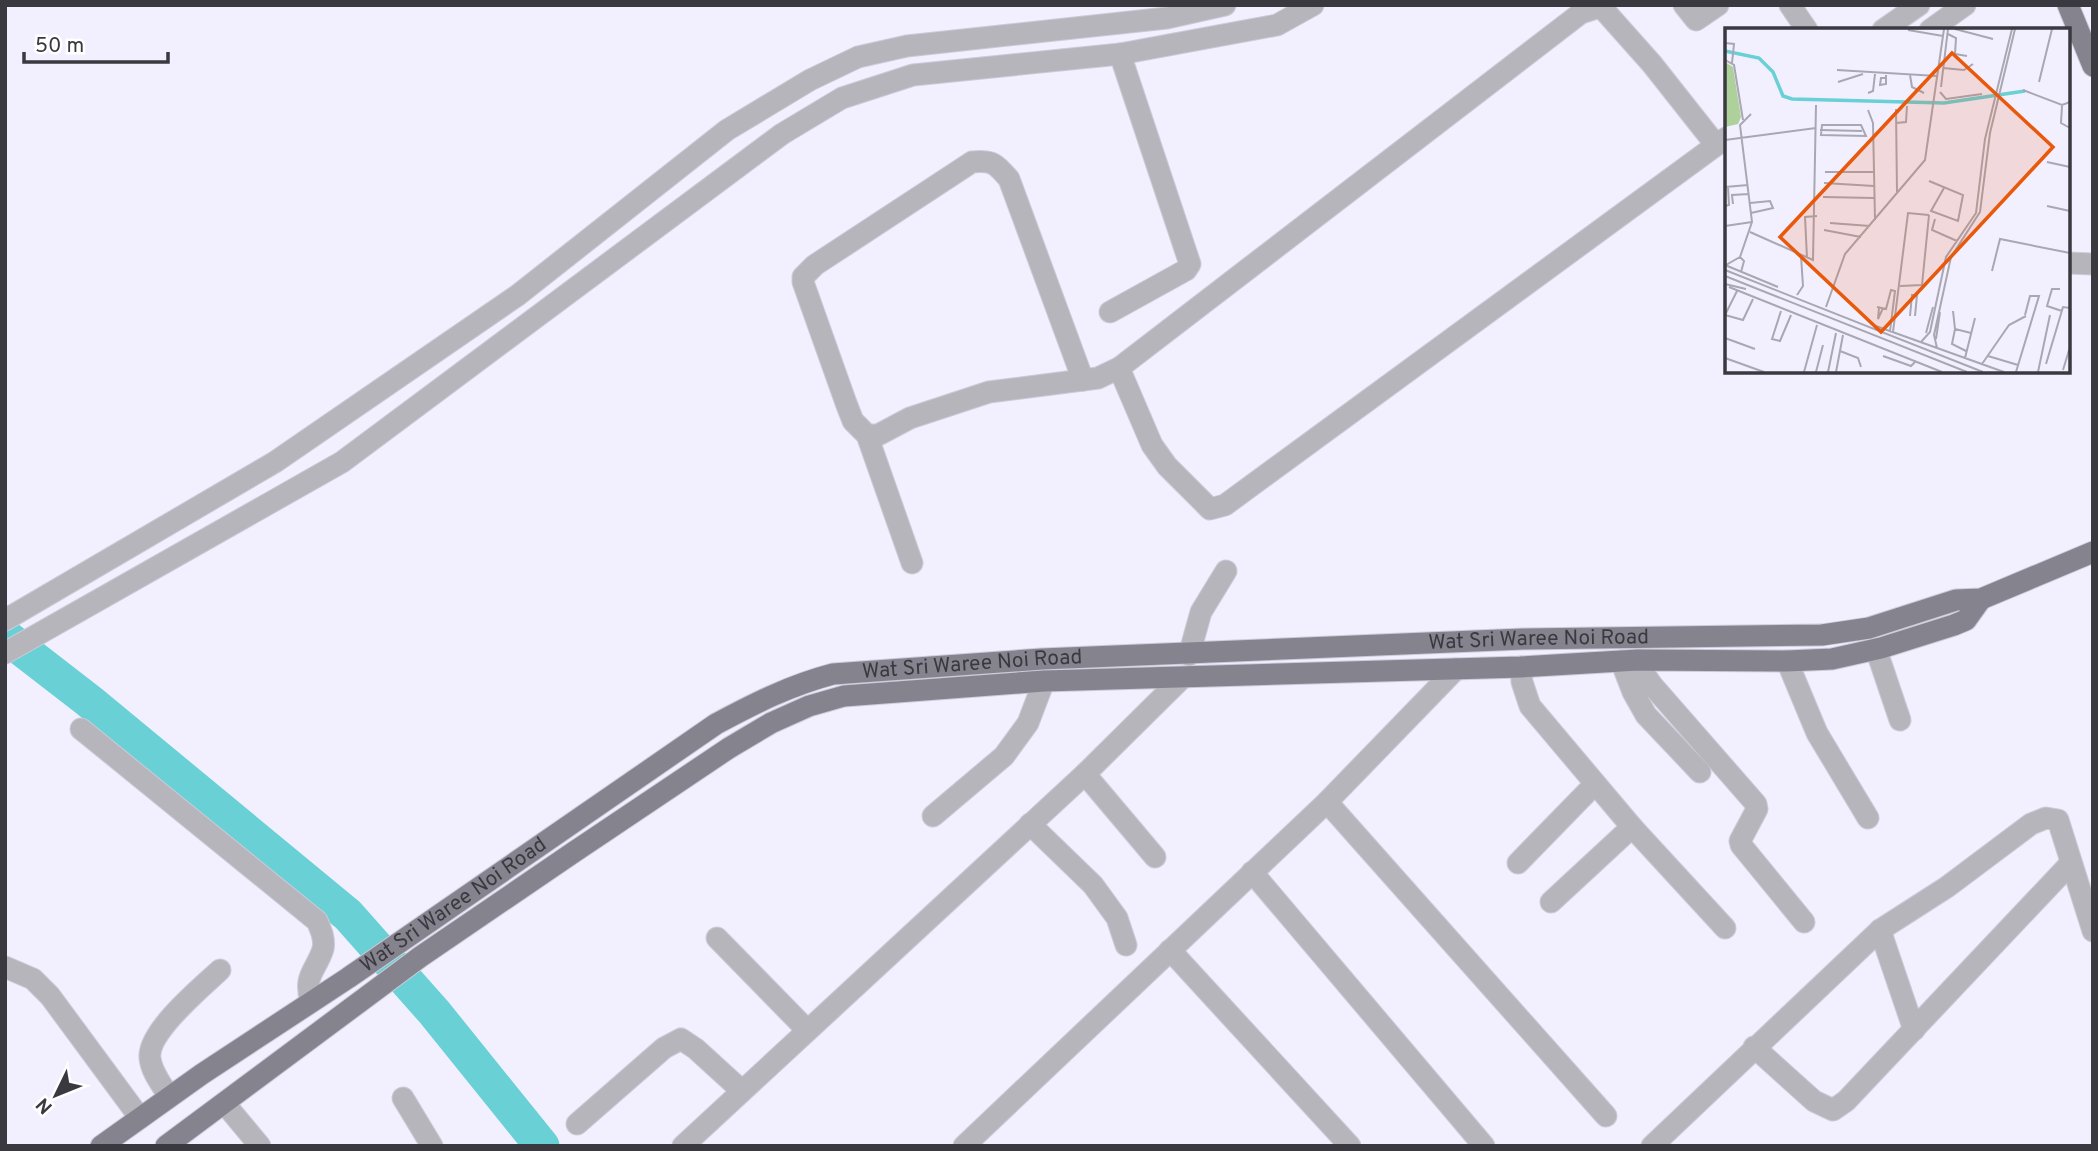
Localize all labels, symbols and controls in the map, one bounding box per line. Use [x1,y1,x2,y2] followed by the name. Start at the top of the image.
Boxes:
[24,21,168,65] scale bar
[1725,28,2070,373] inset map
[35,33,84,60] text: 50 m
[1428,624,1649,656] street label: Wat Sri Waree Noi Road
[861,644,1083,685] street label: Wat Sri Waree Noi Road
[355,831,552,979] street label: Wat Sri Waree Noi Road
[21,1060,91,1130] north arrow
[32,1092,58,1118] text: N

